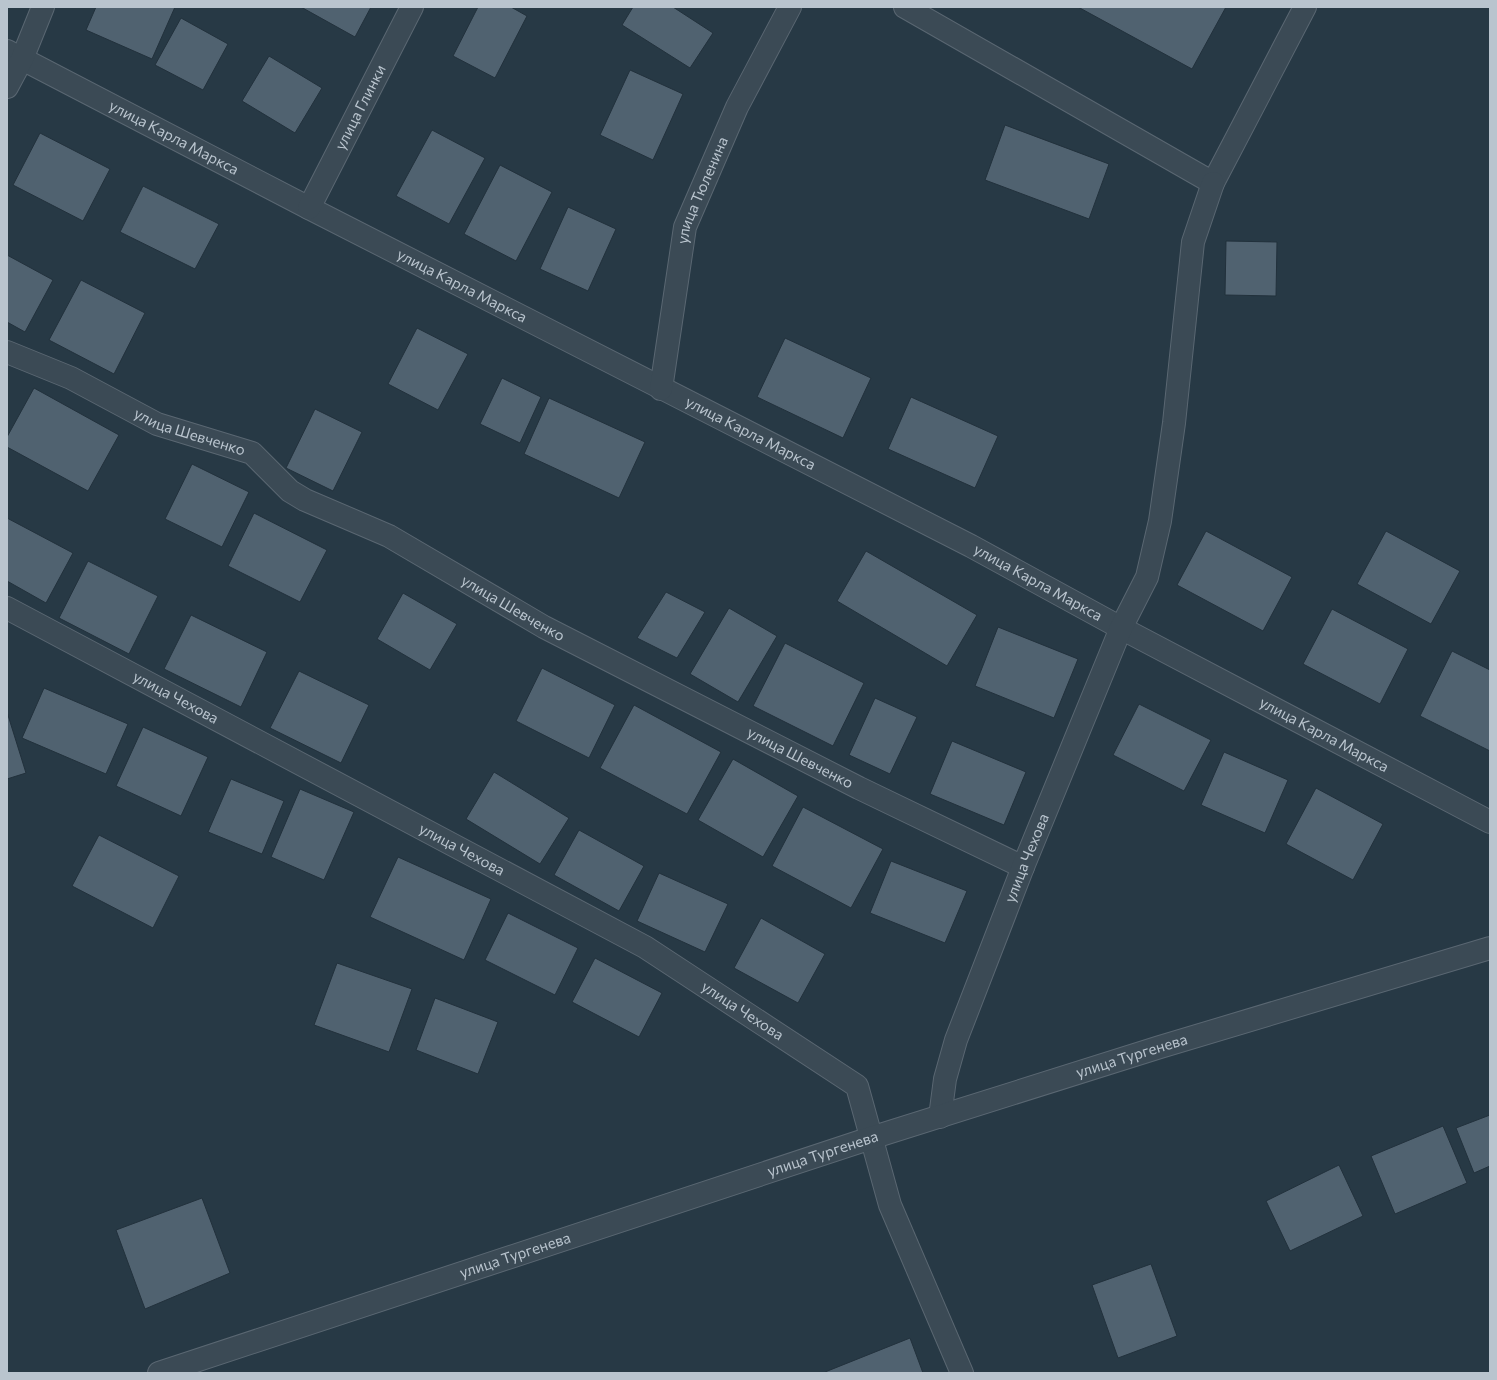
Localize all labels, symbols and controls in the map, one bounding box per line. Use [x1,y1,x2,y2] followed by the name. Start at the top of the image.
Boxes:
[330,61,389,153] street label: улица Глинки
[106,96,242,178] street label: улица Карла Маркса
[673,134,731,245] street label: улица Тюленина
[394,244,530,326] street label: улица Карла Маркса
[683,392,819,473] street label: улица Карла Маркса
[131,403,248,458] street label: улица Шевченко
[971,539,1106,624] street label: улица Карла Маркса
[458,570,568,644] street label: улица Шевченко
[130,667,222,727] street label: улица Чехова
[1257,692,1392,775] street label: улица Карла Маркса
[745,722,857,792] street label: улица Шевченко
[1000,811,1052,905] street label: улица Чехова
[416,819,508,879] street label: улица Чехова
[699,977,787,1043] street label: улица Чехова
[1073,1029,1189,1081] street label: улица Тургенева
[765,1126,880,1180] street label: улица Тургенева
[457,1228,573,1281] street label: улица Тургенева

